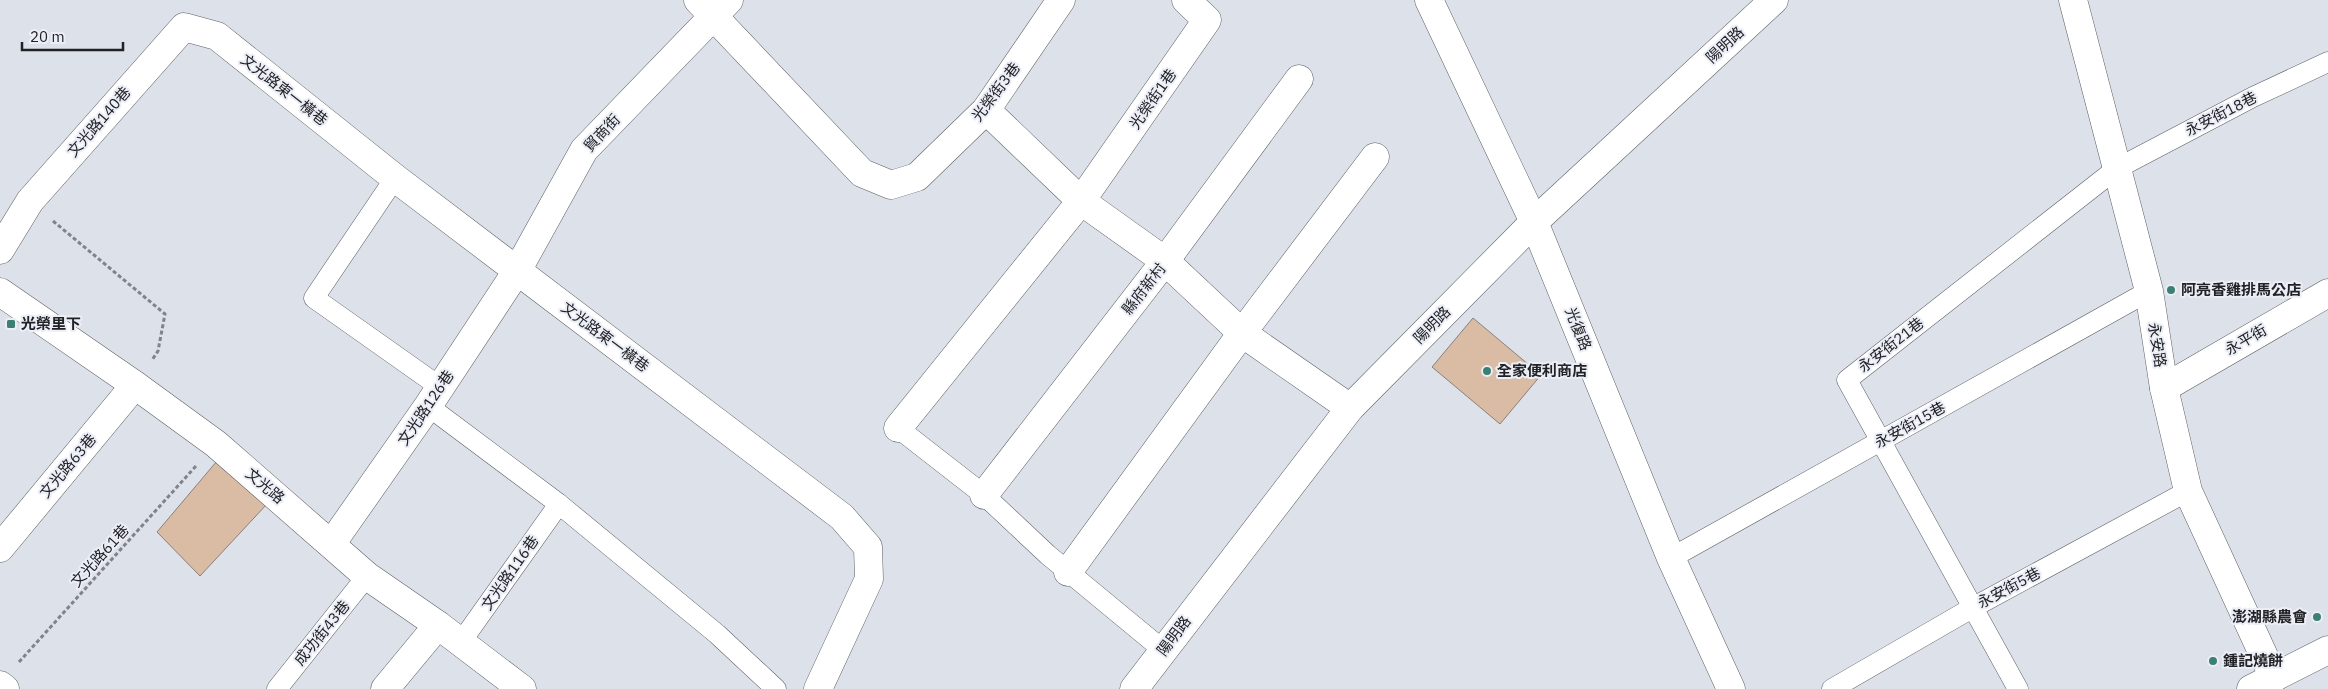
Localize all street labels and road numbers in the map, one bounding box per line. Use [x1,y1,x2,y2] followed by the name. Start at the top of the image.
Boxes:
[1702,22,1748,67] street label: 陽明路
[237,50,332,129] street label: 文光路東一橫巷
[967,58,1024,125] street label: 光榮街3巷
[1125,65,1180,132] street label: 光榮街1巷
[63,83,134,161] street label: 文光路140巷
[2182,87,2260,140] street label: 永安街18巷
[579,110,624,156] street label: 貿商街
[1118,259,1170,318] street label: 縣府新村
[558,297,653,376] street label: 文光路東一橫巷
[1409,302,1454,347] street label: 陽明路
[1561,304,1596,353] street label: 光復路
[1854,313,1927,376] street label: 永安街21巷
[2222,320,2270,359] street label: 永平街
[2145,321,2170,369] street label: 永安路
[393,366,458,449] street label: 文光路126巷
[1871,397,1948,452] street label: 永安街15巷
[35,430,100,502] street label: 文光路63巷
[242,464,289,507] street label: 文光路
[66,520,133,591] street label: 文光路61巷
[477,532,542,614] street label: 文光路116巷
[1974,563,2044,612] street label: 永安街5巷
[290,596,354,669] street label: 成功街43巷
[1152,612,1195,659] street label: 陽明路

